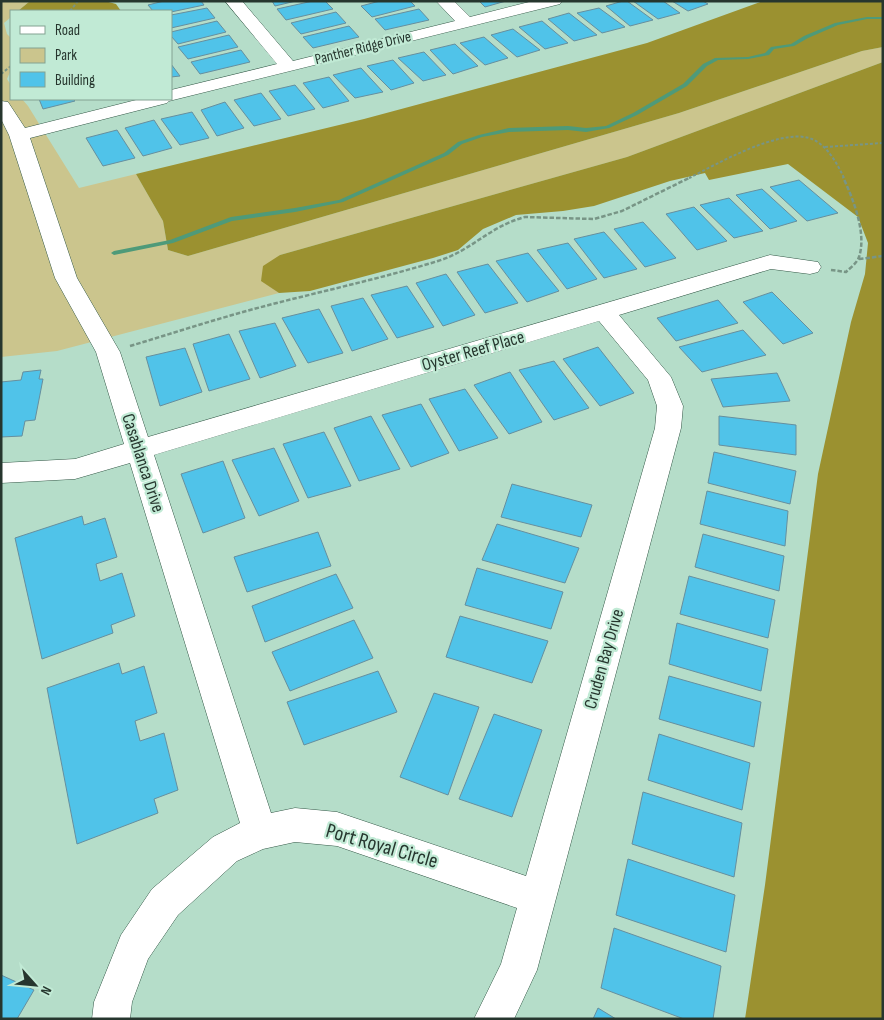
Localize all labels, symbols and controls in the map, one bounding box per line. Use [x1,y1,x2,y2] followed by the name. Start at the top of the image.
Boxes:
[10,10,172,100] legend
[55,21,80,40] text: Road
[313,27,413,69] street label: Panther Ridge Drive
[55,46,77,65] text: Park
[55,71,95,90] text: Building
[419,326,527,376] street label: Oyster Reef Place
[117,411,169,515] street label: Casablanca Drive
[580,607,628,711] street label: Cruden Bay Drive
[323,818,441,874] street label: Port Royal Circle
[10,960,60,1010] north arrow
[37,983,55,998] text: N

